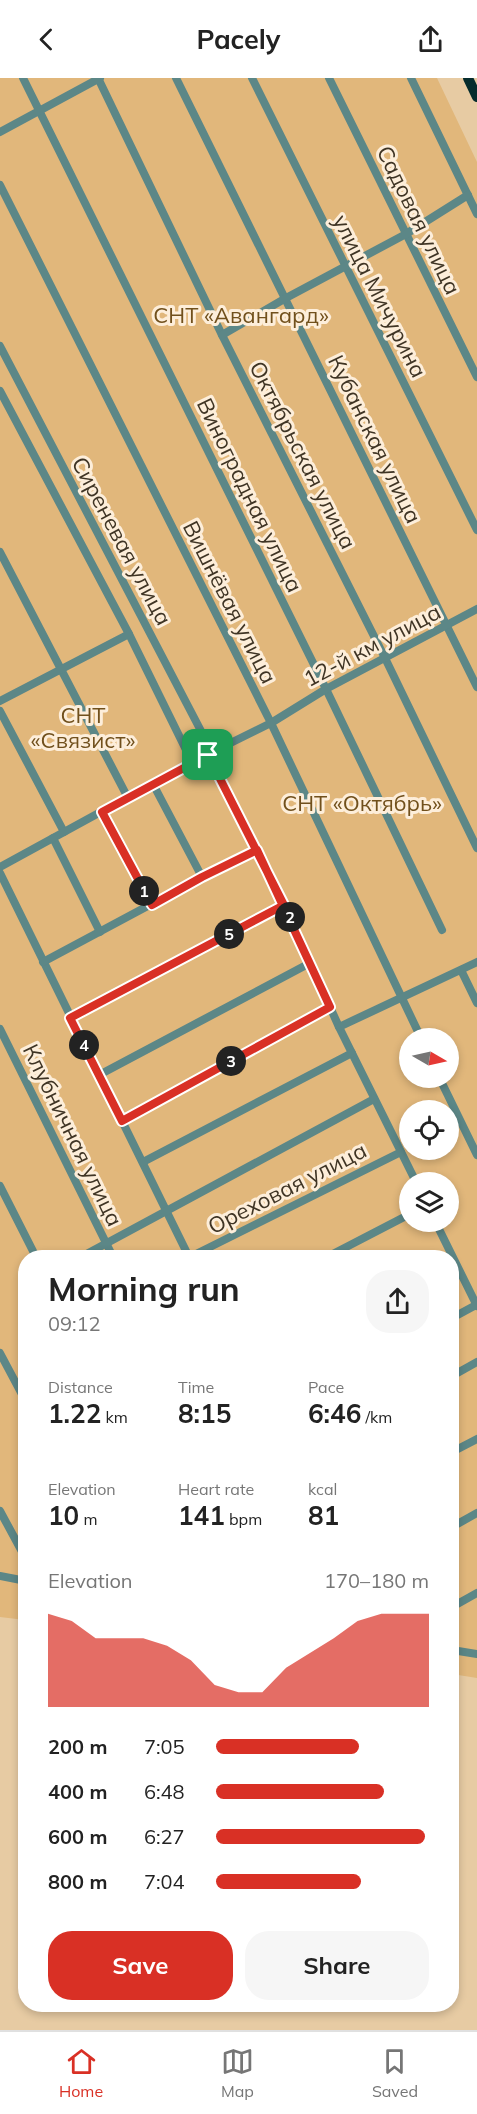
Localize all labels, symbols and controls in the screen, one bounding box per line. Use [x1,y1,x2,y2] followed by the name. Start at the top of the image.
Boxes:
[197,22,280,56] text: Pacely
[30,23,63,56] icon: back
[414,23,447,56] icon: share
[371,141,467,299] street label: Садовая улица
[327,210,433,382] street label: улица Мичурина
[153,301,329,329] park label: СНТ «Авангард»
[322,350,428,528] street label: Кубанская улица
[243,356,363,554] street label: Октябрьская улица
[191,393,309,597] street label: Виноградная улица
[66,452,178,630] street label: Сиреневая улица
[177,516,283,688] street label: Вишнёвая улица
[299,597,445,693] street label: 12-й км улица
[31,701,135,754] park label: СНТ «Связист»
[182,729,233,780] pin
[191,738,224,771] icon: arrive
[282,789,442,817] park label: СНТ «Октябрь»
[129,876,159,906] pin: 1
[139,881,149,901] text: 1
[275,902,305,932] pin: 2
[285,907,295,927] text: 2
[214,919,244,949] pin: 5
[224,924,234,944] text: 5
[399,1028,459,1088] north arrow
[399,1028,459,1232] map controls
[69,1030,99,1060] pin: 4
[79,1035,89,1055] text: 4
[17,1039,129,1231] street label: Клубничная улица
[216,1046,246,1076] pin: 3
[226,1051,236,1071] text: 3
[399,1100,459,1160] button: locate
[203,1136,371,1240] street label: Ореховая улица
[399,1172,459,1232] button: layers
[48,1268,240,1309] text: Morning run
[366,1270,429,1333] button: share
[48,1311,101,1336] text: 09:12
[48,1377,113,1397] text: Distance
[178,1377,214,1397] text: Time
[308,1377,344,1397] text: Pace
[48,1397,101,1430] text: 1.22
[178,1397,231,1430] text: 8:15
[308,1397,361,1430] text: 6:46
[101,1407,128,1427] text: km
[361,1407,392,1427] text: /km
[48,1479,116,1499] text: Elevation
[178,1479,254,1499] text: Heart rate
[308,1479,337,1499] text: kcal
[48,1499,79,1532] text: 10
[178,1499,225,1532] text: 141
[308,1499,339,1532] text: 81
[79,1509,97,1529] text: m
[225,1509,262,1529] text: bpm
[48,1568,133,1593] text: Elevation
[324,1568,429,1593] text: 170–180 m
[48,1734,107,1759] text: 200 m
[144,1734,185,1759] text: 7:05
[48,1779,107,1804] text: 400 m
[144,1779,185,1804] text: 6:48
[48,1824,107,1849] text: 600 m
[144,1824,185,1849] text: 6:27
[48,1869,107,1894] text: 800 m
[144,1869,185,1894] text: 7:04
[48,1931,233,2000] button: Save
[245,1931,429,2000] button: Share
[59,2045,103,2101] tab: Home
[221,2045,254,2101] tab: Map
[372,2045,418,2101] tab: Saved

